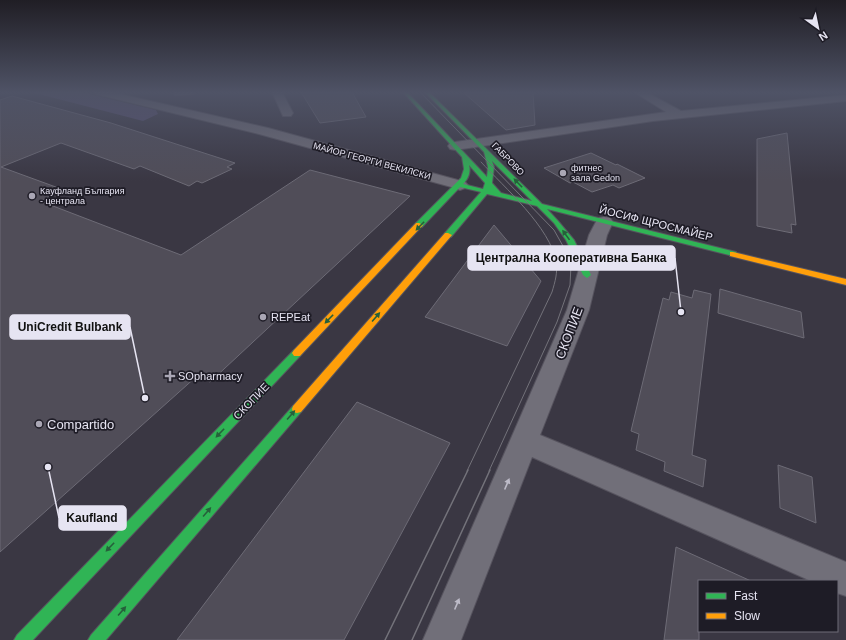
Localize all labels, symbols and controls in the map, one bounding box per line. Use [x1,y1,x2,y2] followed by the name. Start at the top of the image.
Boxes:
[798,8,838,48] north arrow
[817,29,830,44] text: N
[312,140,432,181] street label: МАЙОР ГЕОРГИ ВЕКИЛСКИ
[490,141,526,177] street label: ГАБРОВО
[571,163,620,183] place label: фитнес зала Gedon
[558,168,568,178] marker: фитнес зала Gedon
[513,178,523,188] one-way arrow
[40,186,125,206] place label: Кауфланд България - централа
[27,191,37,201] marker: Кауфланд България - централа
[598,203,714,243] street label: ЙОСИФ ЩРОСМАЙЕР
[415,221,425,231] one-way arrow
[562,230,570,241] one-way arrow
[468,246,675,270] callout: Централна Кооперативна Банка
[476,251,667,265] text: Централна Кооперативна Банка
[552,305,586,361] street label: СКОПИЕ
[271,311,310,323] place label: REPEat
[258,312,268,322] marker: REPEat
[371,312,380,322] one-way arrow
[324,314,334,324] one-way arrow
[10,315,130,339] callout: UniCredit Bulbank
[18,320,123,334] text: UniCredit Bulbank
[178,370,243,382] place label: SOpharmacy
[165,371,175,381] marker: SOpharmacy
[231,380,271,422] street label: СКОПИЕ
[286,410,295,421] one-way arrow
[47,417,114,432] place label: Compartido
[34,419,44,429] marker: Compartido
[215,428,225,438] one-way arrow
[503,478,510,490] one-way arrow
[59,506,126,530] callout: Kaufland
[202,507,211,518] one-way arrow
[66,511,118,525] text: Kaufland
[106,542,115,552] one-way arrow
[698,580,838,632] legend
[734,589,758,603] text: Fast
[453,598,460,610] one-way arrow
[117,605,126,616] one-way arrow
[734,609,760,623] text: Slow

